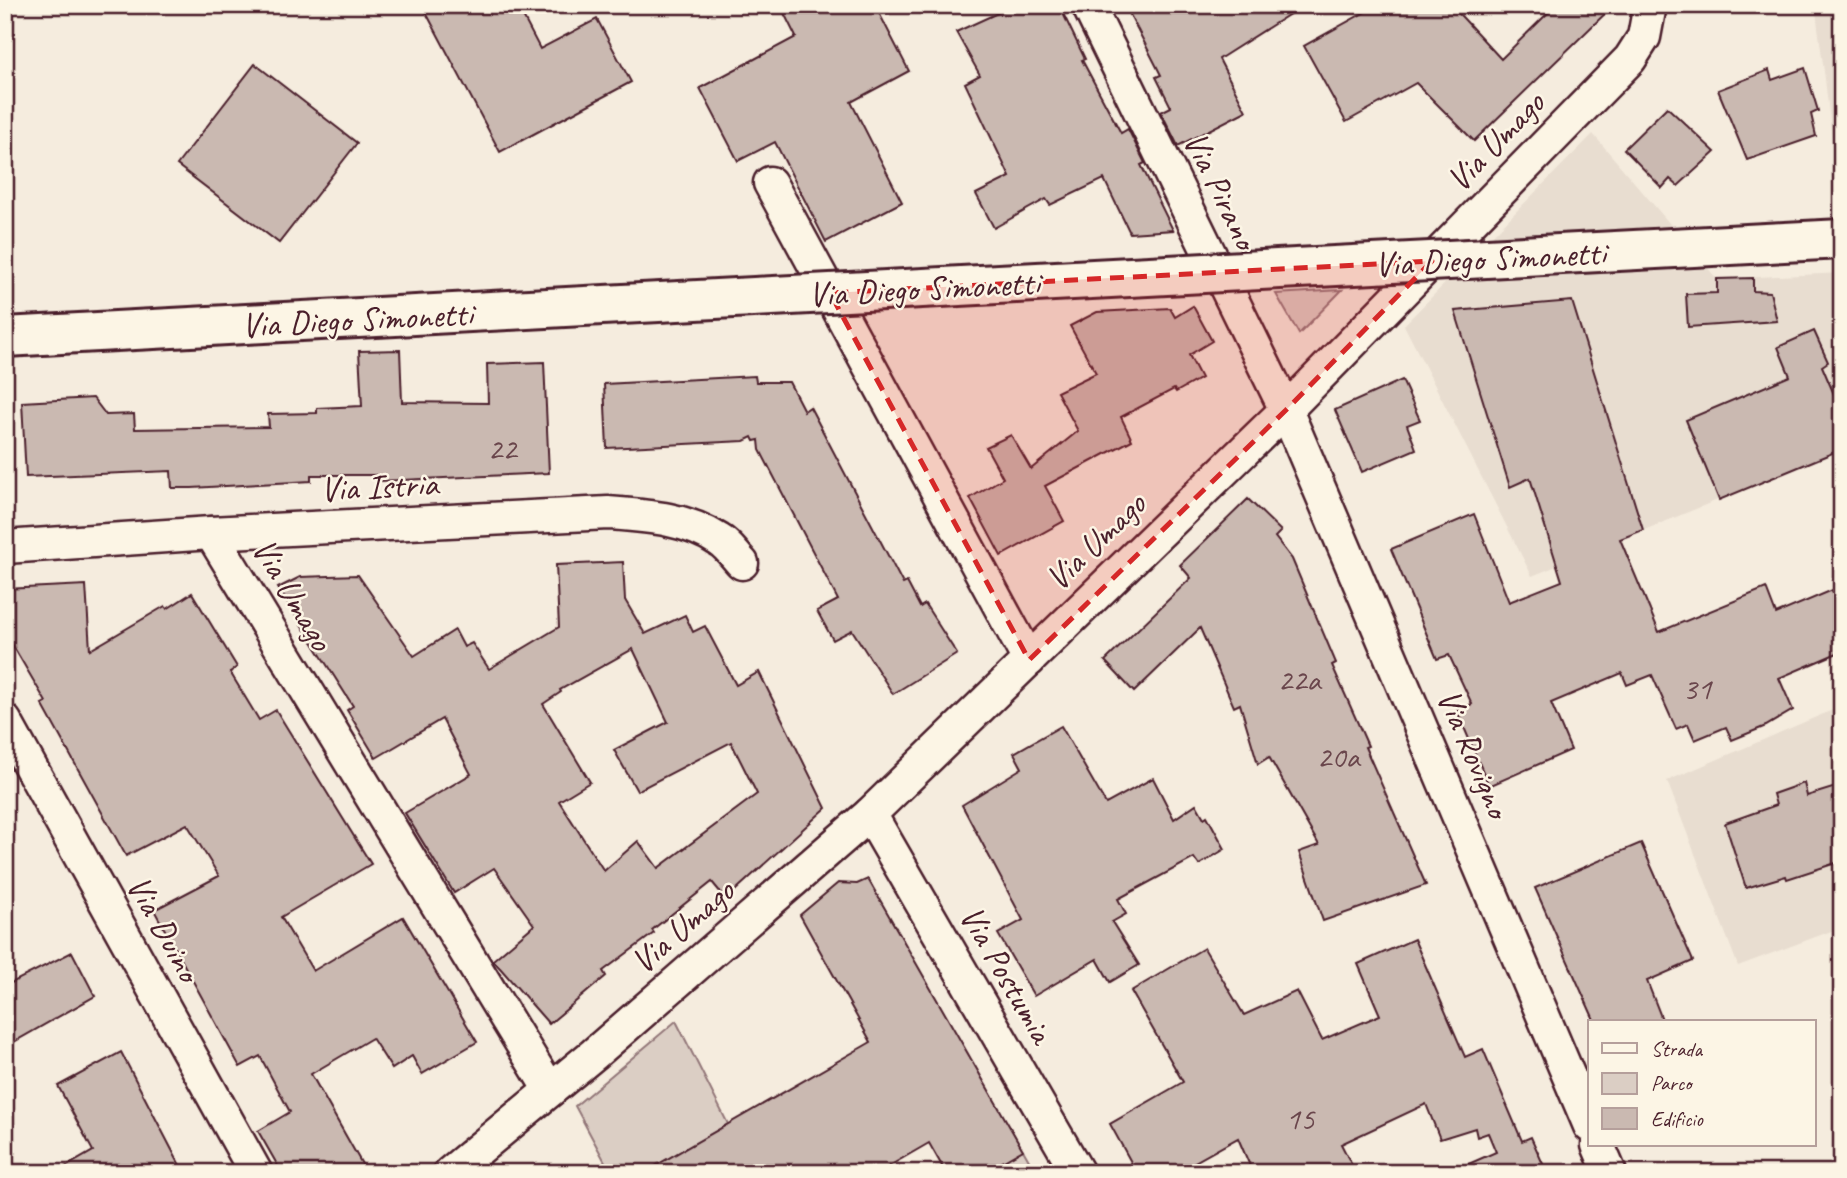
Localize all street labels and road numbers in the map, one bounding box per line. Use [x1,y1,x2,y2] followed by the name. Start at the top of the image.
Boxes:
[1437,80,1555,201] street label: Via Umago
[1173,124,1270,260] street label: Via Pirano
[1373,230,1611,287] street label: Via Diego Simonetti
[807,260,1045,317] street label: Via Diego Simonetti
[240,291,478,348] street label: Via Diego Simonetti
[319,461,442,512] street label: Via Istria
[1036,481,1156,600] street label: Via Umago
[242,530,344,660] street label: Via Umago
[1426,682,1522,827] street label: Via Rovigno
[116,867,213,992] street label: Via Duino
[621,868,745,984] street label: Via Umago
[949,897,1065,1053] street label: Via Postumia

